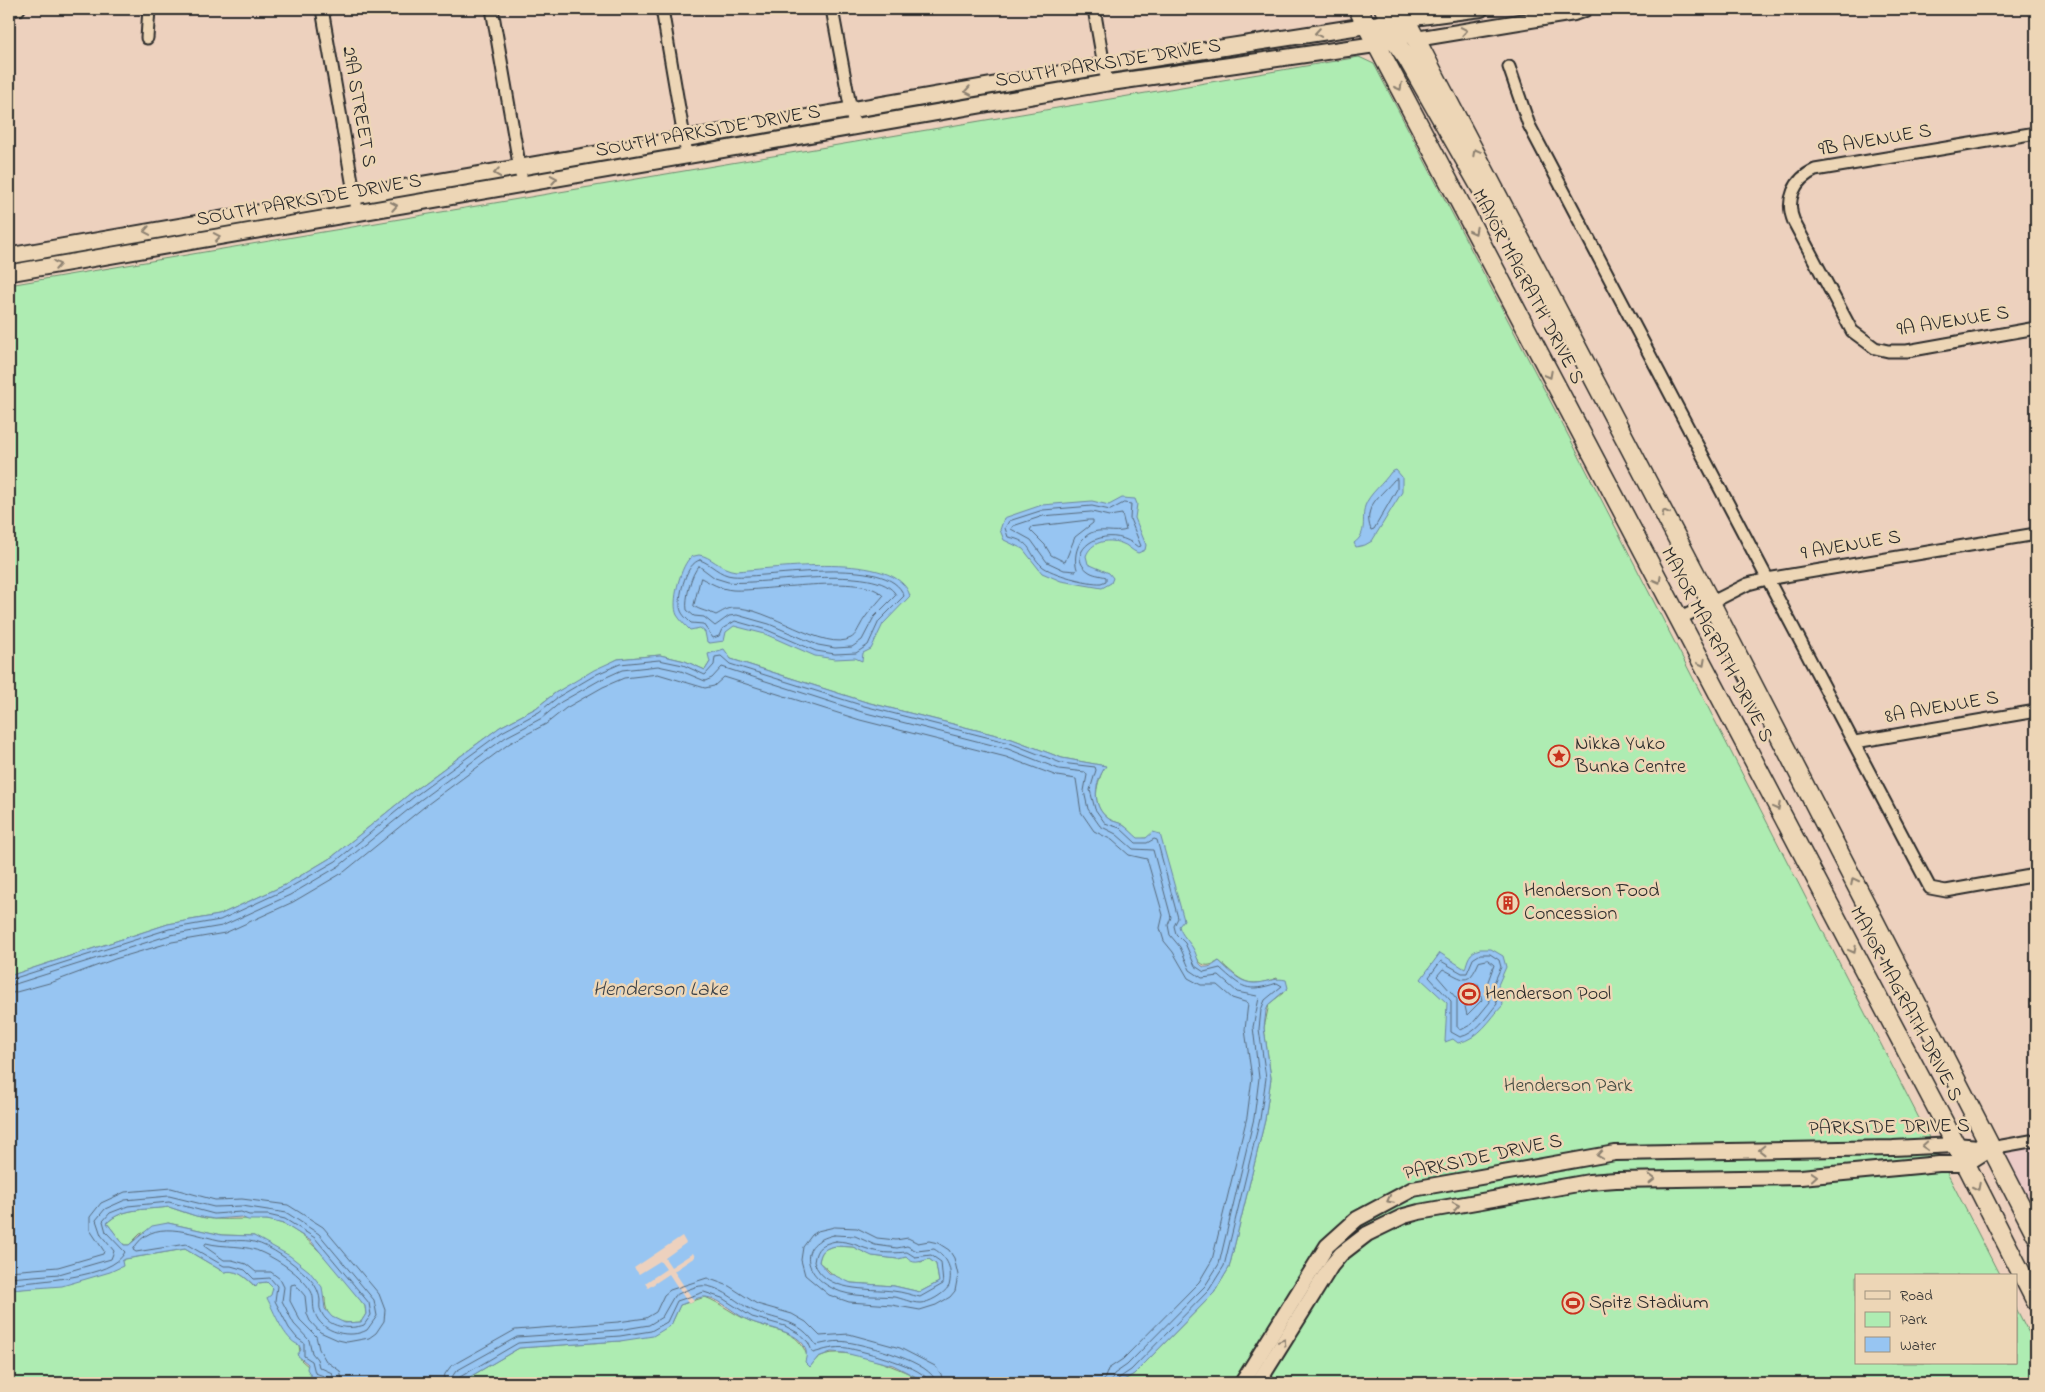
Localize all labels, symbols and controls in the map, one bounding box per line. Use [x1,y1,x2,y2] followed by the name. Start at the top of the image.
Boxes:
[1314,27,1322,37] one-way arrow
[1460,27,1469,37] one-way arrow
[993,32,1223,96] street label: SOUTH PARKSIDE DRIVE S
[333,44,383,170] street label: 29A STREET S
[1393,82,1403,91] one-way arrow
[963,85,972,95] one-way arrow
[593,98,823,166] street label: SOUTH PARKSIDE DRIVE S
[1816,117,1934,165] street label: 9B AVENUE S
[1472,149,1482,158] one-way arrow
[194,167,424,235] street label: SOUTH PARKSIDE DRIVE S
[493,167,502,177] one-way arrow
[550,174,559,184] one-way arrow
[1463,184,1591,390] street label: MAYOR MAGRATH DRIVE S
[390,202,399,212] one-way arrow
[143,226,152,236] one-way arrow
[1468,226,1478,235] one-way arrow
[213,232,221,242] one-way arrow
[52,260,61,270] one-way arrow
[1895,299,2011,345] street label: 9A AVENUE S
[1543,370,1553,379] one-way arrow
[1661,510,1671,519] one-way arrow
[1799,523,1903,569] street label: 9 AVENUE S
[1652,542,1780,748] street label: MAYOR MAGRATH DRIVE S
[1652,575,1662,584] one-way arrow
[1696,657,1706,666] one-way arrow
[1883,684,2001,732] street label: 8A AVENUE S
[1574,730,1686,782] place label: Nikka Yuko Bunka Centre
[1547,744,1571,768] place icon: Nikka Yuko Bunka Centre
[1771,801,1781,810] one-way arrow
[1524,877,1659,929] place label: Henderson Food Concession
[1850,877,1860,886] one-way arrow
[1496,891,1520,915] building icon: Henderson Food Concession
[1841,901,1969,1107] street label: MAYOR MAGRATH DRIVE S
[1847,945,1857,954] one-way arrow
[593,975,729,1005] water label: Henderson Lake
[1485,980,1611,1009] place label: Henderson Pool
[1457,982,1481,1006] sports icon: Henderson Pool
[1504,1072,1632,1101] park label: Henderson Park
[1808,1112,1970,1144] street label: PARKSIDE DRIVE S
[1401,1127,1565,1189] street label: PARKSIDE DRIVE S
[1920,1141,1928,1152] one-way arrow
[1758,1145,1766,1155] one-way arrow
[1595,1149,1603,1160] one-way arrow
[1810,1170,1818,1181] one-way arrow
[1648,1174,1656,1184] one-way arrow
[1971,1182,1982,1191] one-way arrow
[1387,1194,1396,1204] one-way arrow
[1452,1201,1461,1211] one-way arrow
[1855,1274,2018,1364] legend
[1900,1285,1933,1307] text: Road
[1589,1289,1709,1318] place label: Spitz Stadium
[1561,1291,1585,1315] sports icon: Spitz Stadium
[1900,1309,1928,1331] text: Park
[1900,1335,1936,1357] text: Water
[1277,1338,1287,1347] one-way arrow

